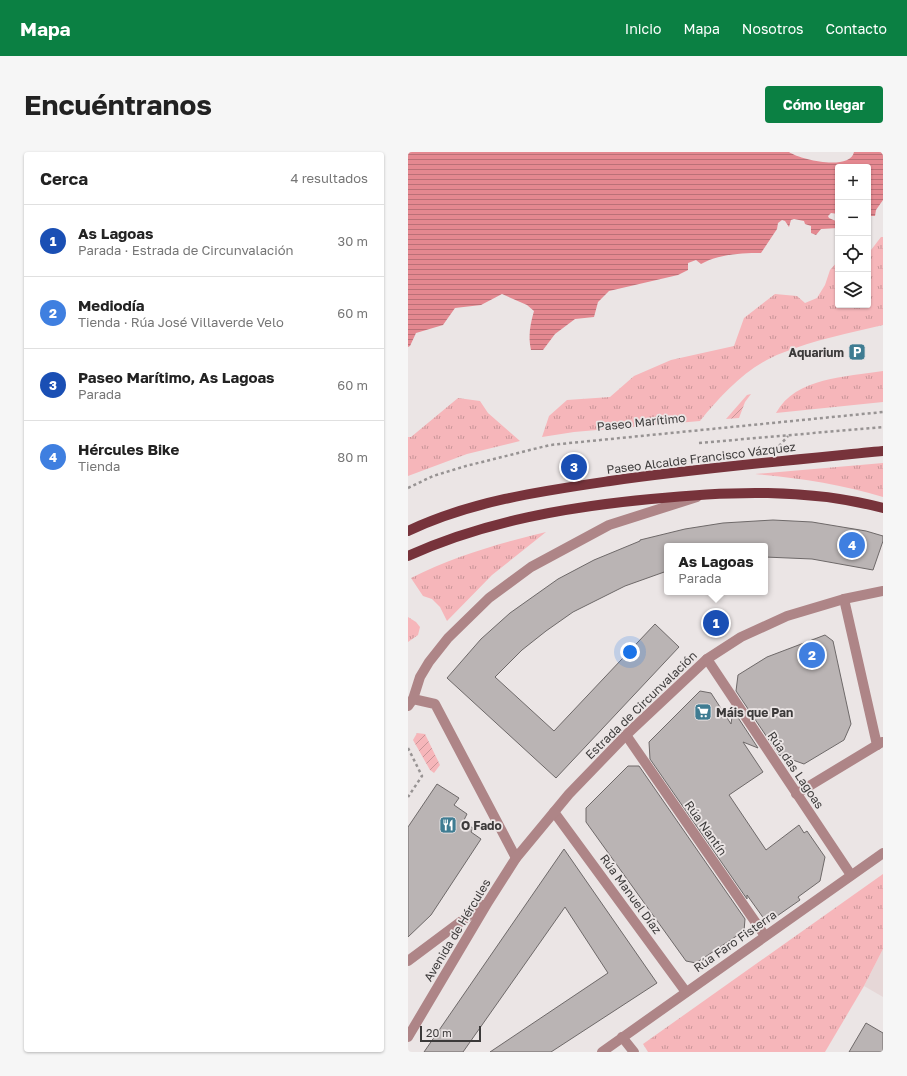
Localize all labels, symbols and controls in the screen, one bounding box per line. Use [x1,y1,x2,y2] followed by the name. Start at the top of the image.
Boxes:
[20,17,71,40] text: Mapa
[625,20,661,37] text: Inicio
[683,20,720,37] text: Mapa
[742,20,803,37] text: Nosotros
[825,20,887,37] text: Contacto
[765,86,883,123] button: Cómo llegar
[24,88,212,121] text: Encuéntranos
[835,164,871,308] map controls
[835,164,871,200] button: +
[40,168,88,189] text: Cerca
[290,170,368,186] text: 4 resultados
[835,200,871,236] button: −
[78,224,153,242] text: As Lagoas
[50,233,56,249] text: 1
[338,233,368,249] text: 30 m
[835,236,871,272] button: locate
[78,242,294,258] text: Parada · Estrada de Circunvalación
[835,272,871,308] button: layers
[78,296,145,314] text: Mediodía
[49,305,57,321] text: 2
[337,305,368,321] text: 60 m
[78,314,284,330] text: Tienda · Rúa José Villaverde Velo
[847,342,867,362] parking icon: Aquarium
[789,345,844,360] place label: Aquarium
[78,368,275,386] text: Paseo Marítimo, As Lagoas
[49,377,57,393] text: 3
[337,377,368,393] text: 60 m
[78,386,121,402] text: Parada
[596,410,686,434] street label: Paseo Marítimo
[605,439,797,477] street label: Paseo Alcalde Francisco Vázquez
[78,440,179,458] text: Hércules Bike
[49,449,57,465] text: 4
[337,449,368,465] text: 80 m
[561,452,587,482] pin: 3
[78,458,120,474] text: Tienda
[839,530,865,560] pin: 4
[664,543,768,595] popup
[678,552,754,570] text: As Lagoas
[678,570,722,586] text: Parada
[703,608,729,638] pin: 1
[799,640,825,670] pin: 2
[620,642,640,662] your location
[582,648,700,762] street label: Estrada de Circunvalación
[693,702,713,722] supermarket icon: Máis que Pan
[716,705,793,720] place label: Máis que Pan
[765,729,827,811] street label: Rúa das Lagoas
[682,798,730,858] street label: Rúa Nantín
[438,815,458,835] restaurant icon: O Fado
[461,818,502,833] place label: O Fado
[597,851,665,937] street label: Rúa Manuel Díaz
[420,876,494,984] street label: Avenida de Hércules
[691,907,779,975] street label: Rúa Faro Fisterra
[420,1024,481,1043] scale bar
[426,1026,452,1039] text: 20 m

